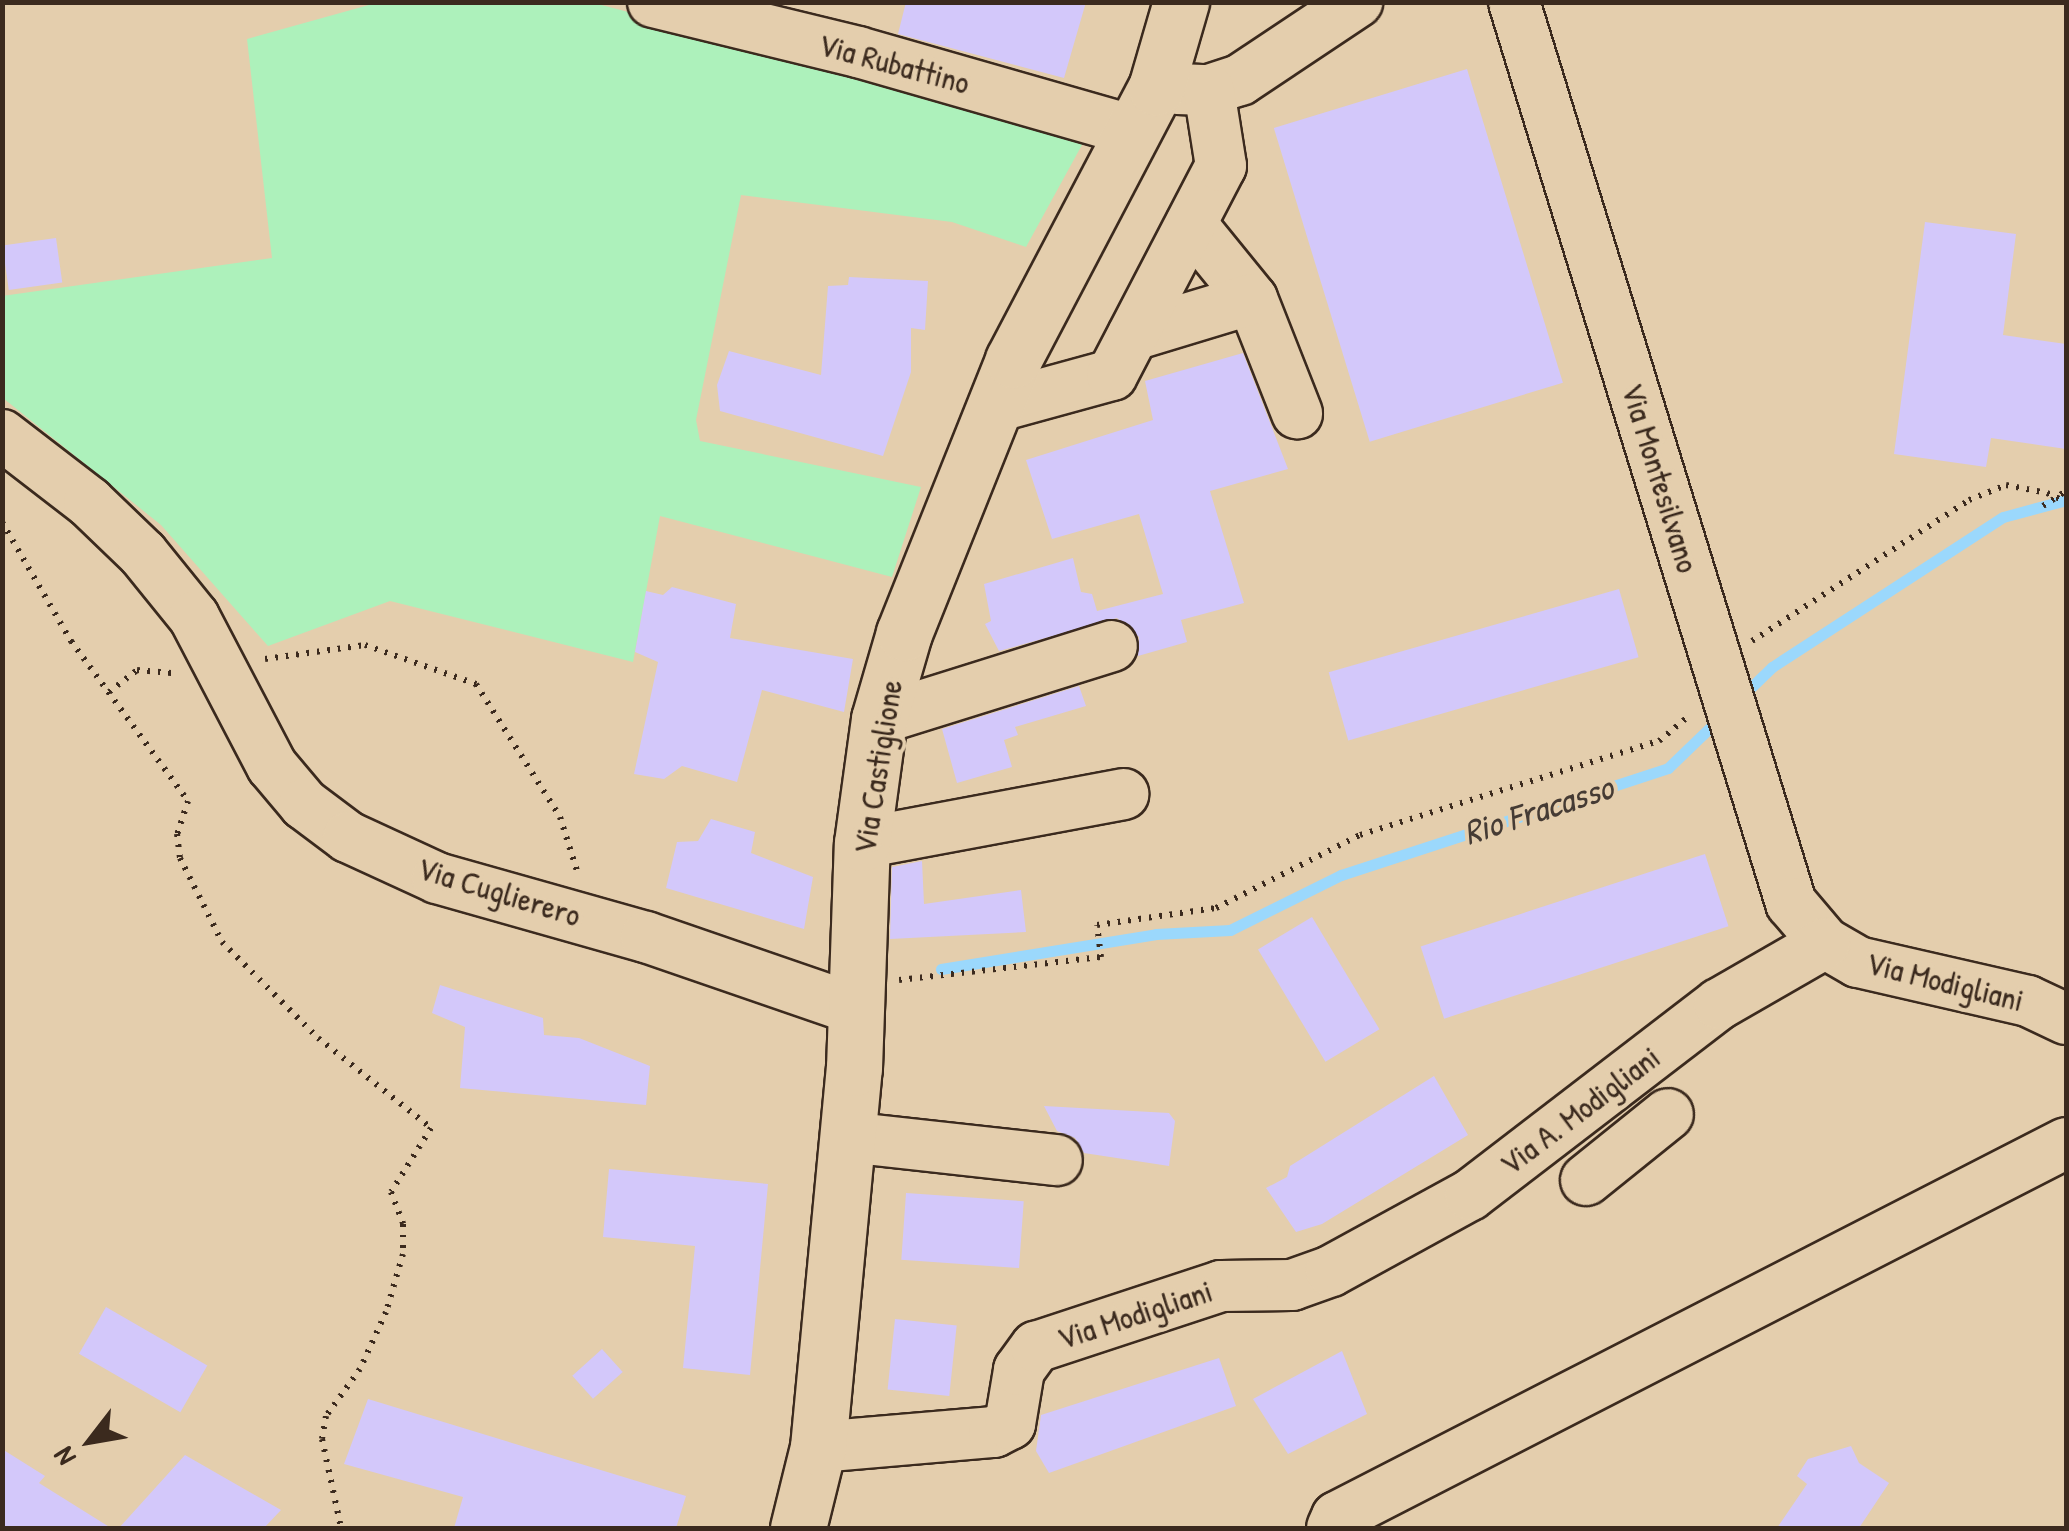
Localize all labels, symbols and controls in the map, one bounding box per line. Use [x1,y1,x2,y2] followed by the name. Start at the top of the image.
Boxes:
[814,25,974,103] street label: Via Rubattino
[1613,379,1707,577] street label: Via Montesilvano
[845,677,911,857] street label: Via Castiglione
[1458,766,1618,854] water label: Rio Fracasso
[413,849,585,935] street label: Via Cuglierero
[1862,944,2028,1020] street label: Via Modigliani
[1492,1038,1668,1184] street label: Via A. Modigliani
[1053,1272,1217,1358] street label: Via Modigliani
[40,1391,140,1491] north arrow
[44,1440,84,1473] text: N

